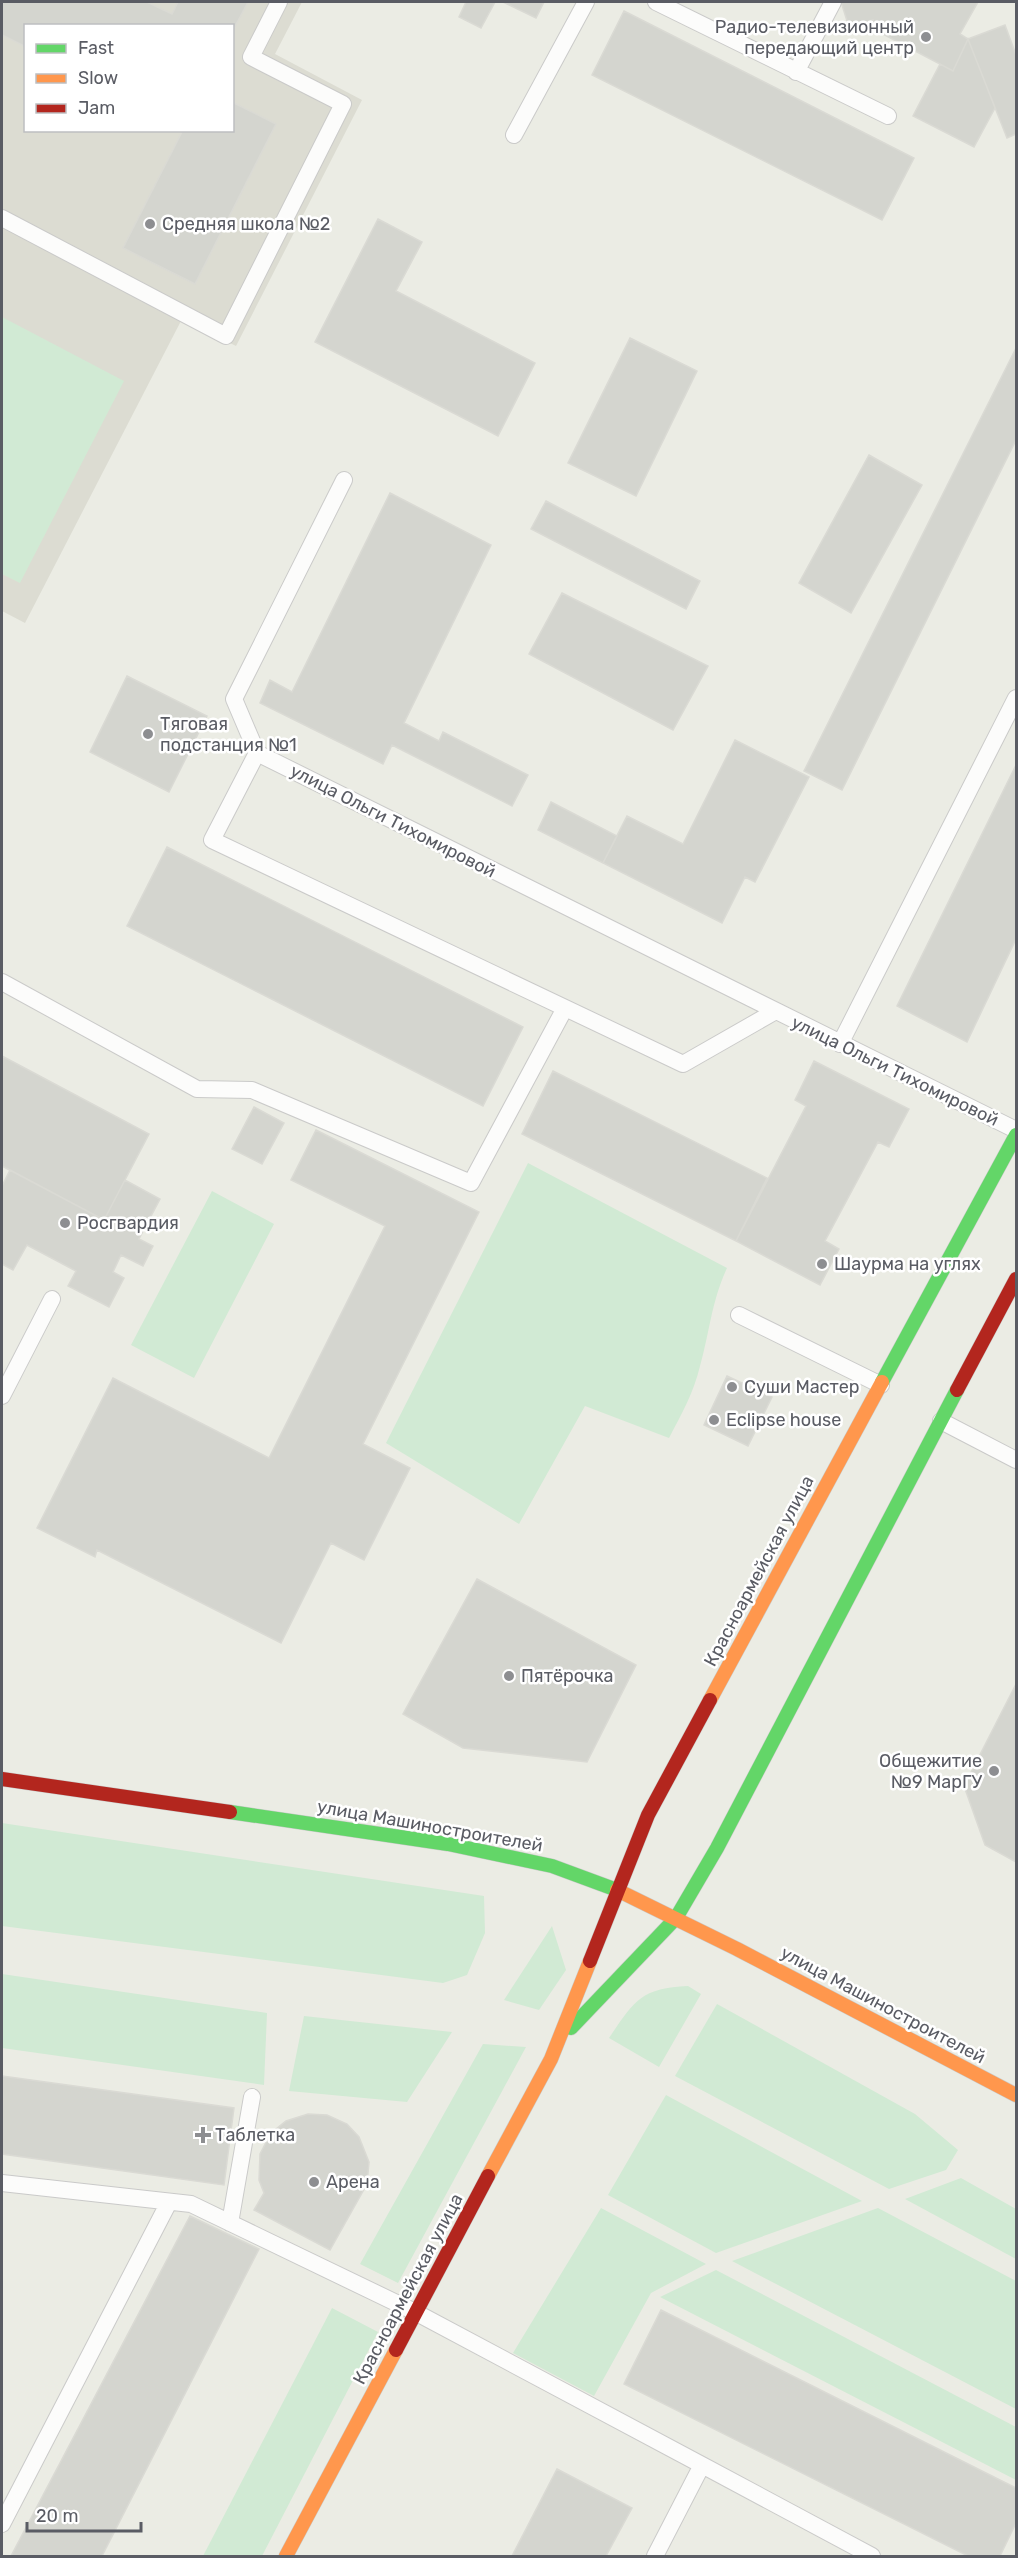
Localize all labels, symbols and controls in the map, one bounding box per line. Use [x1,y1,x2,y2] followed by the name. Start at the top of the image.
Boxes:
[715,16,914,59] place label: Радио-телевизионный передающий центр
[24,24,234,132] legend
[919,30,933,44] marker: Радио-телевизионный передающий центр
[78,37,114,59] text: Fast
[78,67,118,89] text: Slow
[78,97,115,119] text: Jam
[162,213,330,235] place label: Средняя школа №2
[143,217,157,231] marker: Средняя школа №2
[160,713,297,756] place label: Тяговая подстанция №1
[141,727,155,741] marker: Тяговая подстанция №1
[287,759,499,883] street label: улица Ольги Тихомировой
[788,1011,1002,1131] street label: улица Ольги Тихомировой
[77,1212,179,1234] place label: Росгвардия
[58,1216,72,1230] marker: Росгвардия
[834,1253,981,1275] place label: Шаурма на углях
[815,1257,829,1271] marker: Шаурма на углях
[744,1376,860,1398] place label: Суши Мастер
[725,1380,739,1394] marker: Суши Мастер
[726,1409,841,1431] place label: Eclipse house
[707,1413,721,1427] marker: Eclipse house
[699,1472,819,1670] street label: Красноармейская улица
[521,1665,614,1687] place label: Пятёрочка
[502,1669,516,1683] marker: Пятёрочка
[879,1750,982,1793] place label: Общежитие №9 МарГУ
[987,1764,1001,1778] marker: Общежитие №9 МарГУ
[315,1795,545,1857] street label: улица Машиностроителей
[777,1942,989,2068] street label: улица Машиностроителей
[215,2124,295,2146] place label: Таблетка
[196,2128,210,2142] marker: Таблетка
[326,2171,380,2193] place label: Арена
[307,2175,321,2189] marker: Арена
[348,2190,468,2388] street label: Красноармейская улица
[27,2495,141,2533] scale bar
[36,2505,78,2527] text: 20 m

